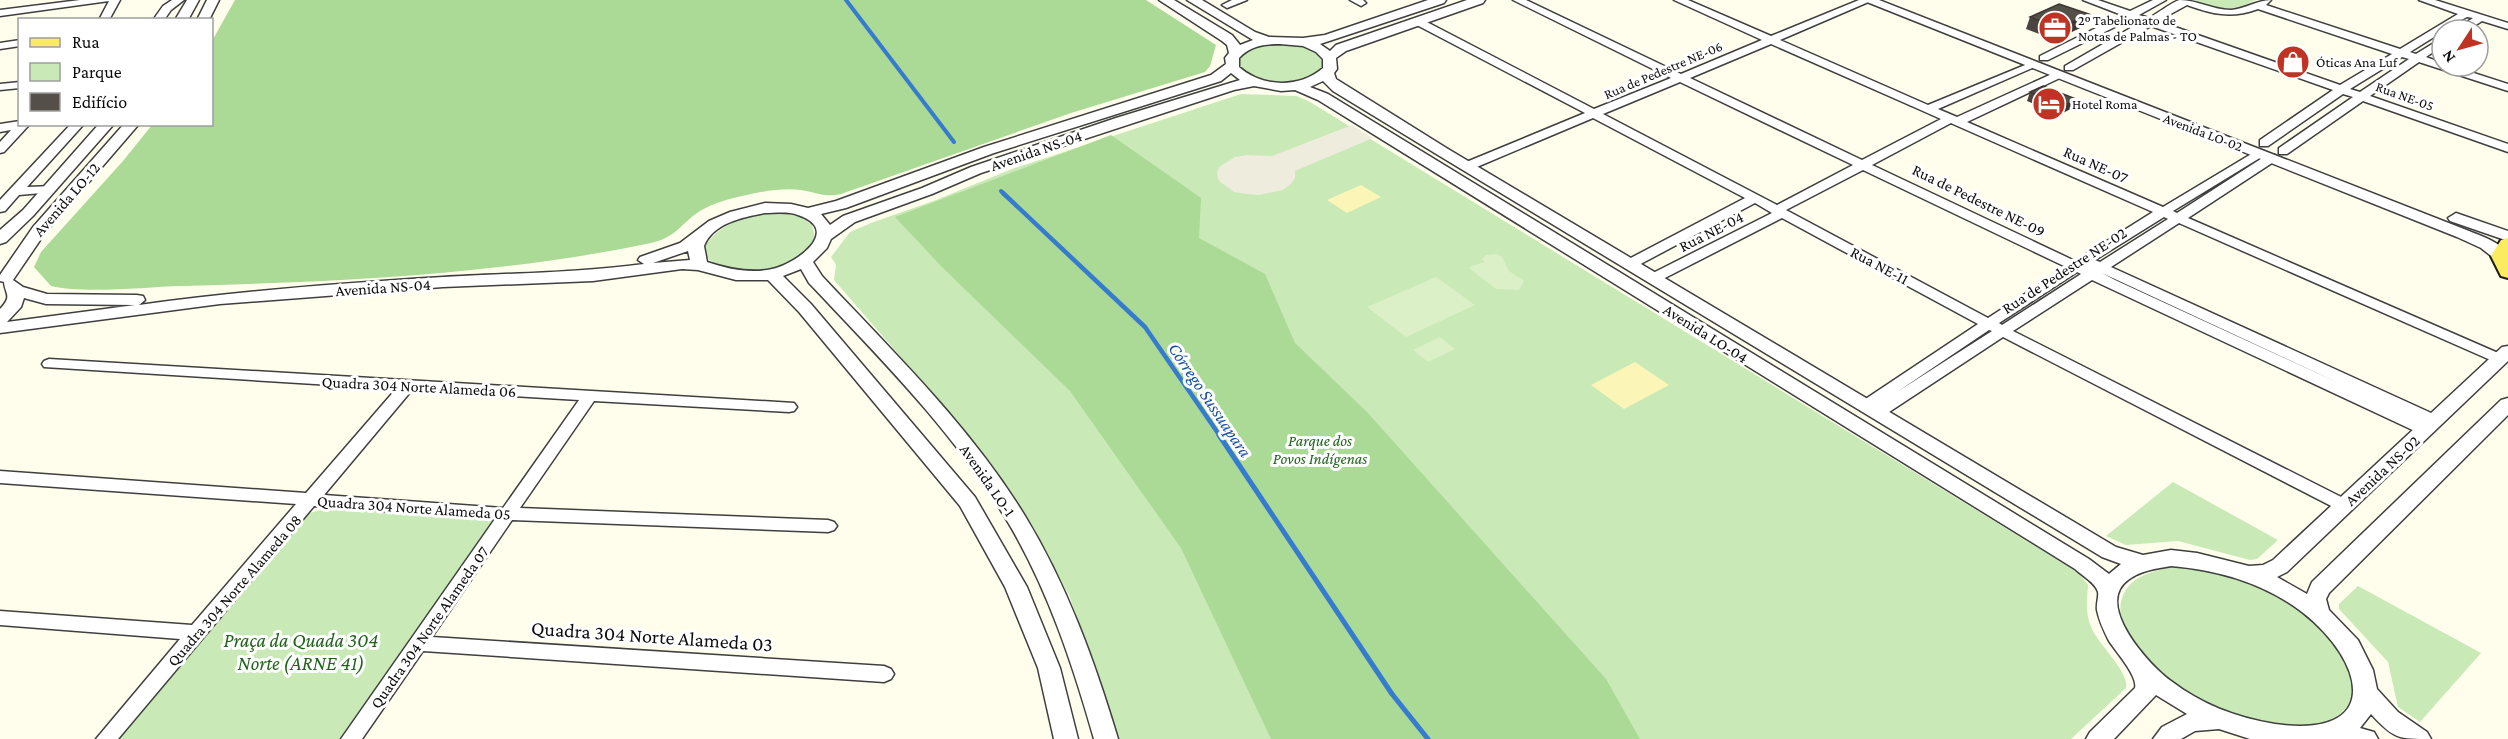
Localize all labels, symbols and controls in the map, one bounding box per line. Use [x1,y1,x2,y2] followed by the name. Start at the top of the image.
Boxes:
[2037,10,2073,46] office icon: 2º Tabelionato de Notas de Palmas - TO
[2078,12,2197,44] place label: 2º Tabelionato de Notas de Palmas - TO
[18,18,213,126] legend
[2430,18,2490,78] north arrow
[72,32,100,52] text: Rua
[1601,38,1725,102] street label: Rua de Pedestre NE-06
[2275,44,2311,80] shop icon: Óticas Ana Luf
[2438,47,2458,66] text: N
[2316,54,2398,70] place label: Óticas Ana Luf
[72,62,122,82] text: Parque
[2374,78,2436,114] street label: Rua NE-05
[2031,86,2067,122] hotel icon: Hotel Roma
[72,92,127,112] text: Edifício
[2072,96,2138,112] place label: Hotel Roma
[2161,110,2245,155] street label: Avenida LO-02
[988,127,1084,174] street label: Avenida NS-04
[2061,143,2131,186] street label: Rua NE-07
[30,159,103,240] street label: Avenida LO-12
[1910,161,2048,240] street label: Rua de Pedestre NE-09
[1676,208,1746,255] street label: Rua NE-04
[1999,224,2130,317] street label: Rua de Pedestre NE-02
[1848,243,1912,288] street label: Rua NE-11
[335,276,431,299] street label: Avenida NS-04
[1660,301,1751,366] street label: Avenida LO-04
[1164,339,1256,461] water label: Córrego Sussuapara
[321,373,517,400] street label: Quadra 304 Norte Alameda 06
[2342,431,2423,509] street label: Avenida NS-02
[1273,432,1367,468] park label: Parque dos Povos Indígenas
[956,441,1019,520] street label: Avenida LO-1
[317,492,511,523] street label: Quadra 304 Norte Alameda 05
[164,511,305,669] street label: Quadra 304 Norte Alameda 08
[367,543,492,711] street label: Quadra 304 Norte Alameda 07
[530,617,774,655] street label: Quadra 304 Norte Alameda 03
[223,629,379,675] park label: Praça da Quada 304 Norte (ARNE 41)

